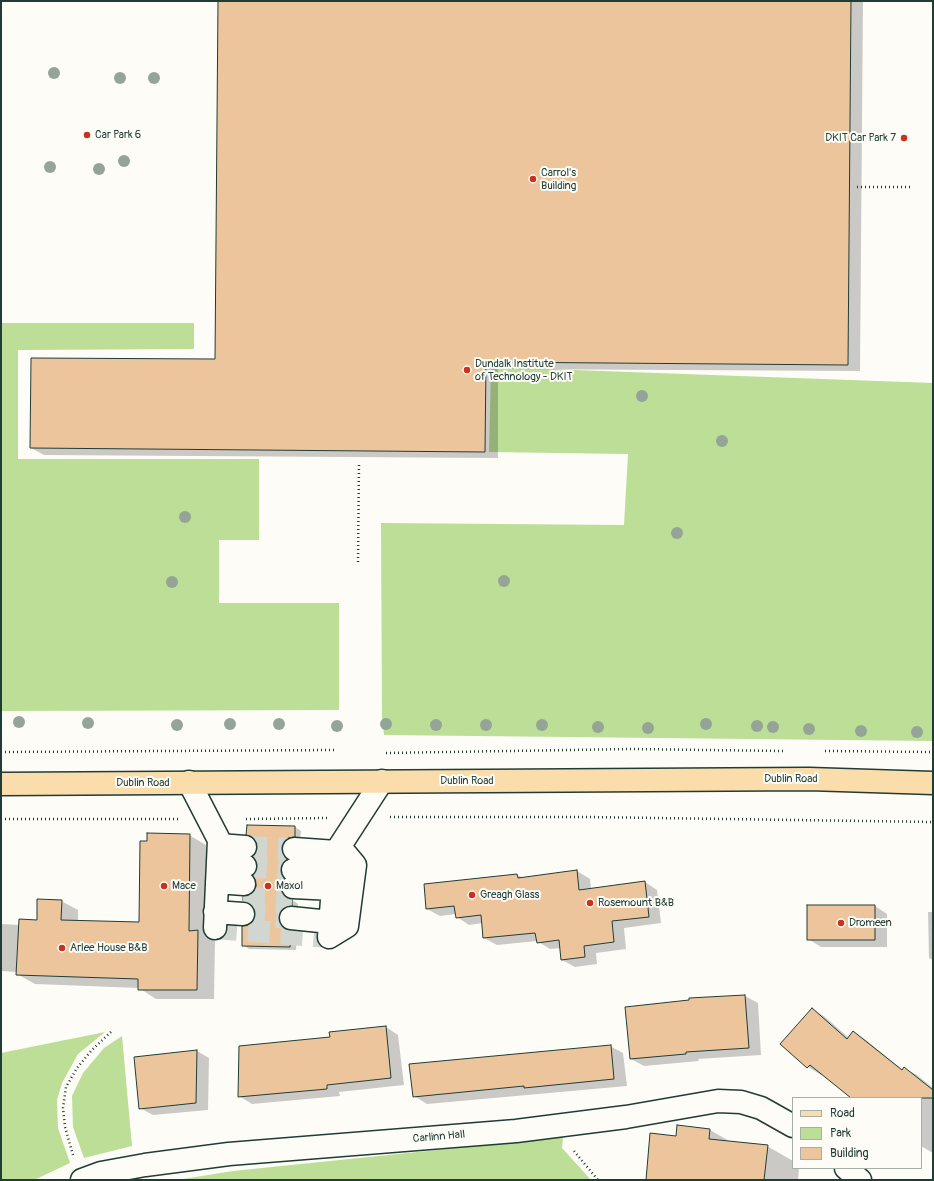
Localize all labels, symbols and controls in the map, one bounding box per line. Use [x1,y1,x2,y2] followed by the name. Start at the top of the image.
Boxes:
[95,128,141,142] place label: Car Park 6
[82,130,92,140] marker: Car Park 6
[825,131,896,145] place label: DKIT Car Park 7
[899,133,909,143] marker: DKIT Car Park 7
[541,166,576,192] place label: Carrol's Building
[528,174,538,184] marker: Carrol's Building
[475,357,573,383] place label: Dundalk Institute of Technology - DKIT
[462,365,472,375] marker: Dundalk Institute of Technology - DKIT
[764,772,818,786] street label: Dublin Road
[440,774,494,788] street label: Dublin Road
[116,776,170,790] street label: Dublin Road
[172,879,196,893] place label: Mace
[276,879,303,893] place label: Maxol
[159,881,169,891] marker: Mace
[263,881,273,891] marker: Maxol
[480,888,539,902] place label: Greagh Glass
[467,890,477,900] marker: Greagh Glass
[598,896,674,910] place label: Rosemount B&B
[585,898,595,908] marker: Rosemount B&B
[849,916,892,930] place label: Dromeen
[836,918,846,928] marker: Dromeen
[70,941,147,955] place label: Arlee House B&B
[57,943,67,953] marker: Arlee House B&B
[792,1097,922,1169] legend
[830,1106,855,1121] text: Road
[830,1126,851,1141] text: Park
[412,1128,466,1146] street label: Carlinn Hall
[830,1146,869,1161] text: Building

